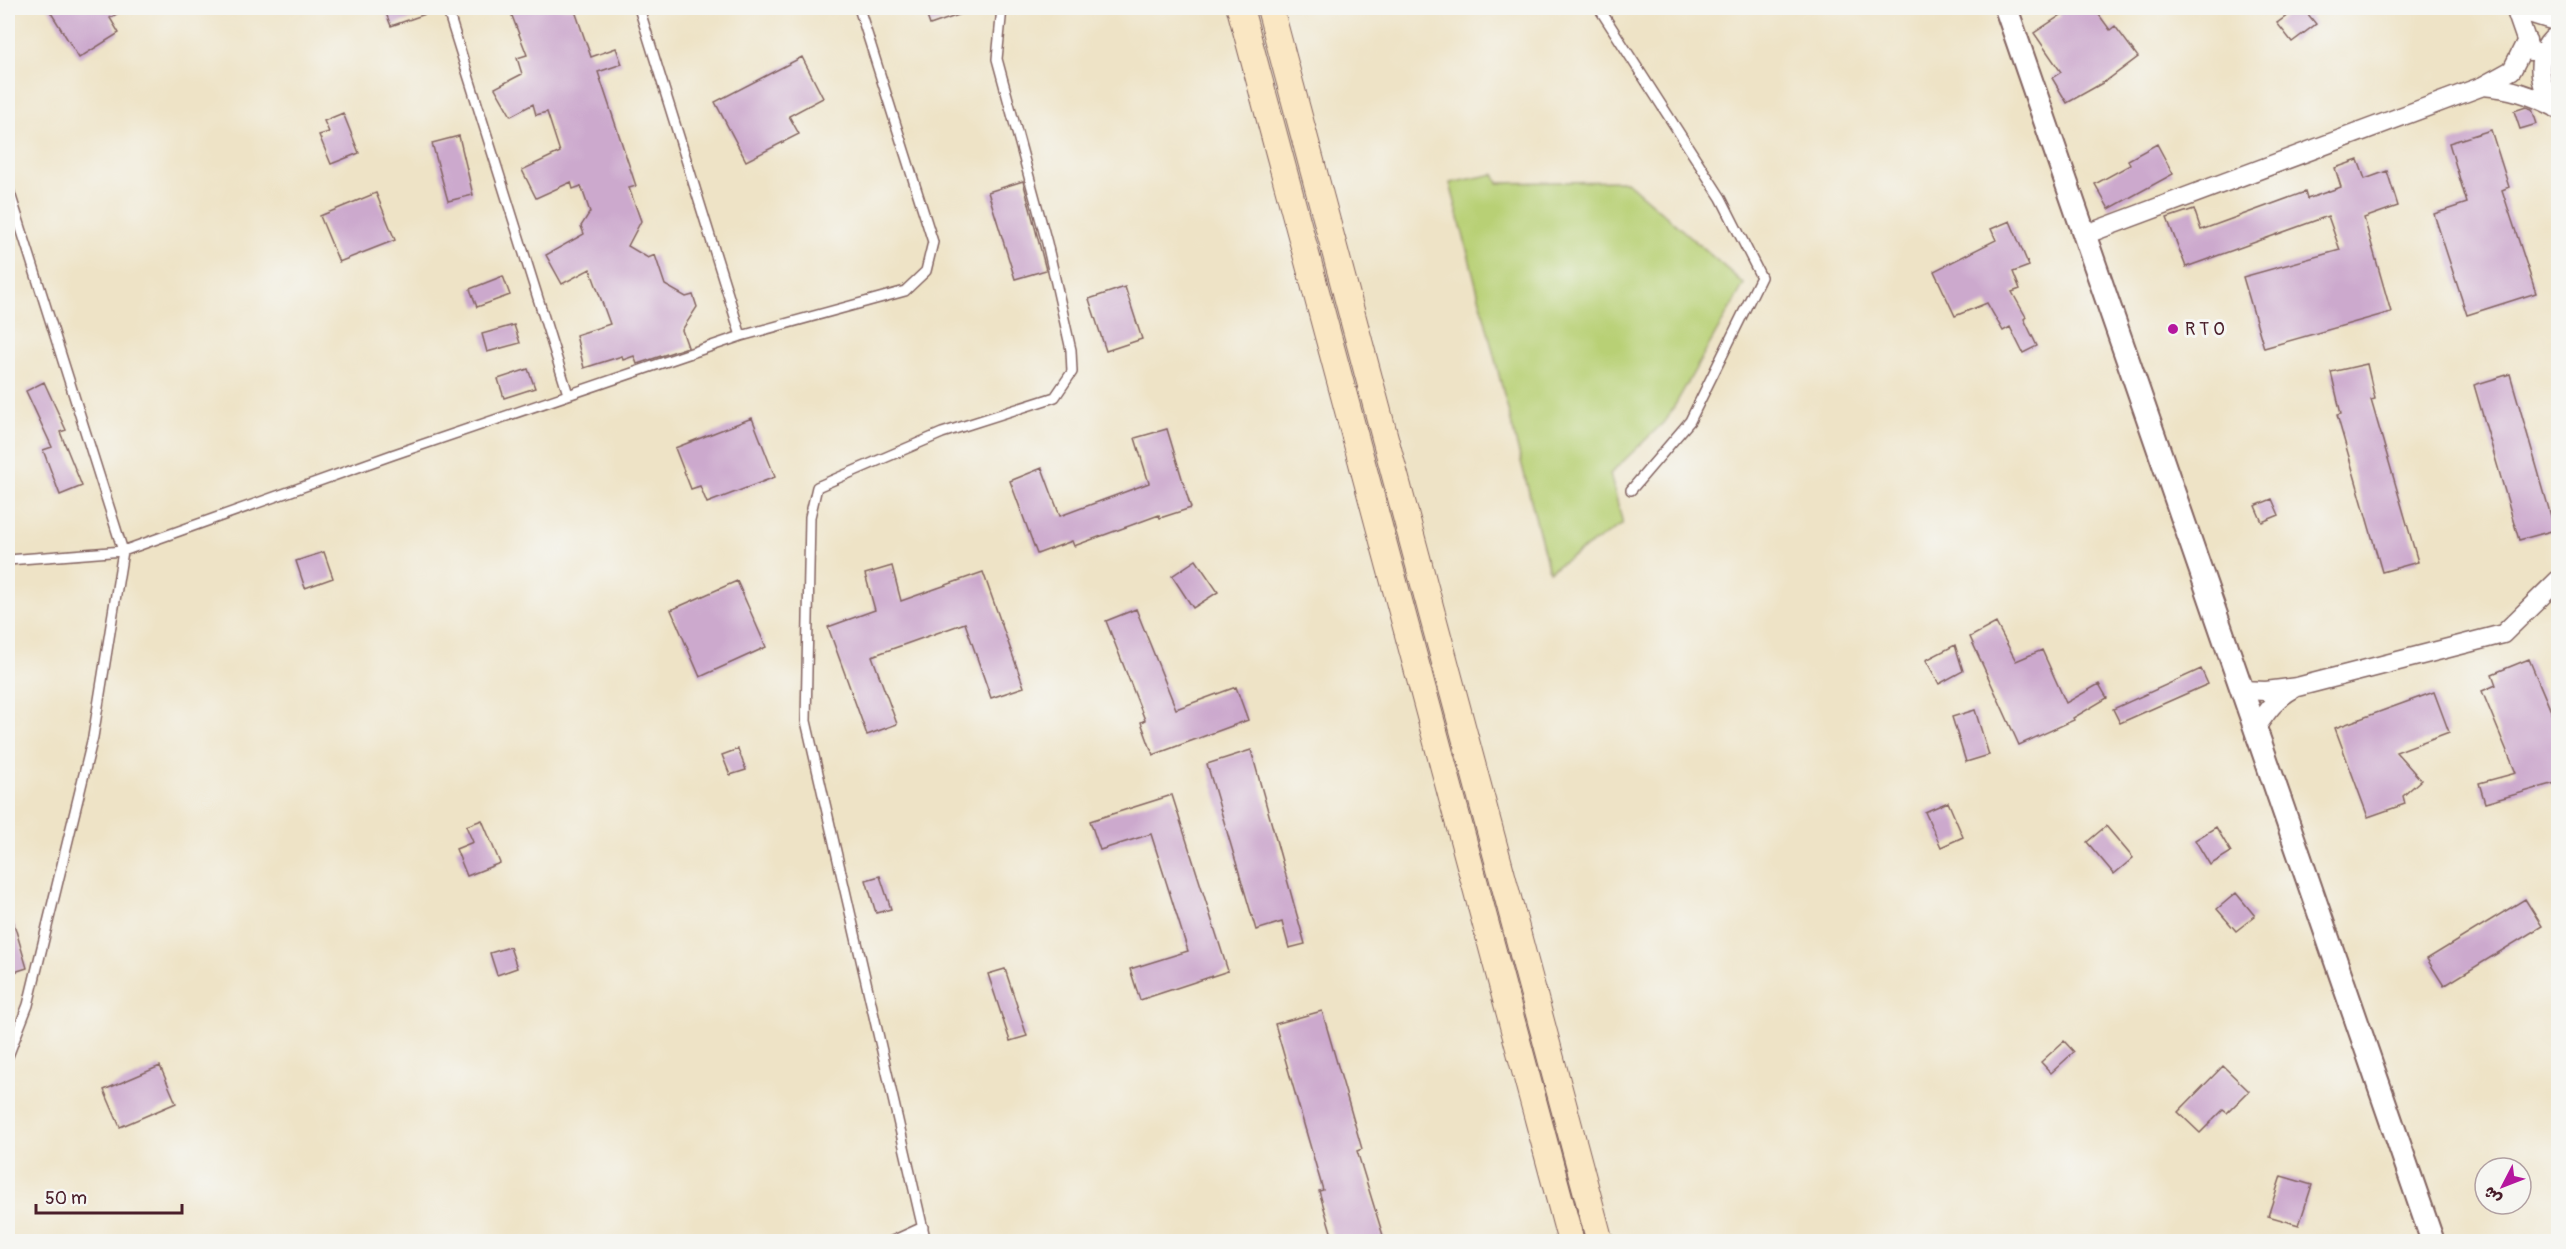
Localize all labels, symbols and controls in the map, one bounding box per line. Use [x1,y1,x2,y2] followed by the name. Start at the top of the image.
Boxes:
[2185,318,2225,341] place label: R T O
[2166,322,2180,336] marker: R T O
[2473,1156,2533,1216] north arrow
[36,1177,182,1215] scale bar
[2479,1182,2506,1209] text: ش
[45,1187,87,1210] text: 50 m

